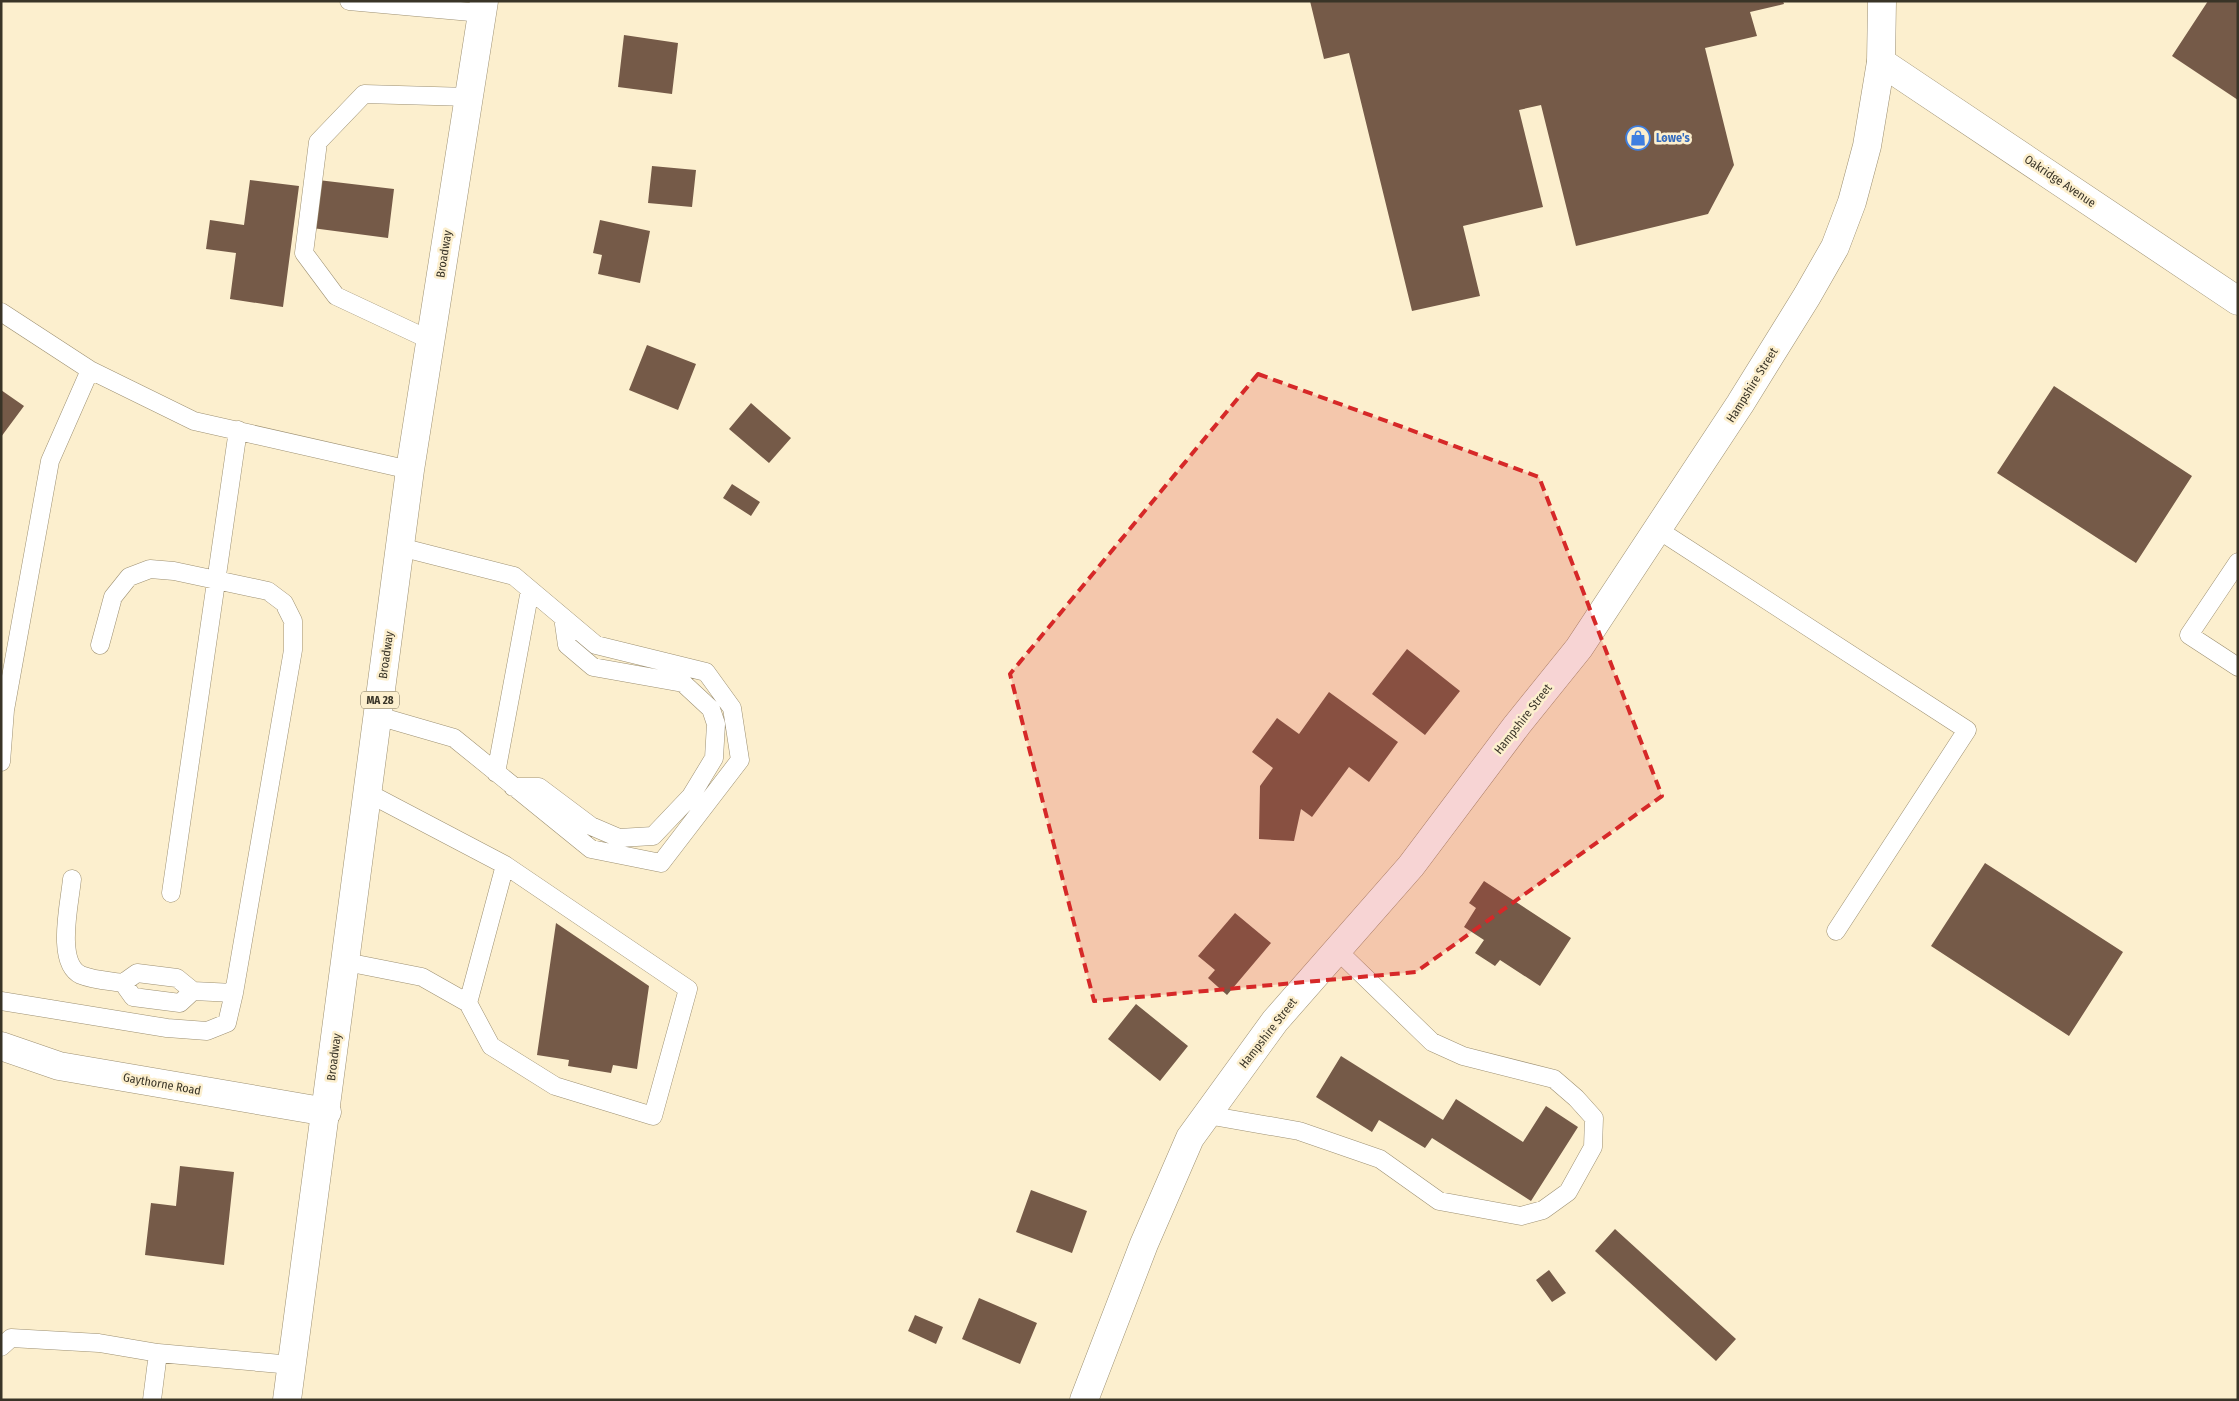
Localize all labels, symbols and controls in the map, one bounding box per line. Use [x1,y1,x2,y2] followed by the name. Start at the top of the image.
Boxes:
[1625,125,1651,151] shop icon: Lowe's
[1656,131,1691,145] place label: Lowe's
[2022,152,2098,210] street label: Oakridge Avenue
[433,229,455,279] street label: Broadway
[1723,345,1781,425] street label: Hampshire Street
[376,630,396,680] street label: Broadway
[1491,681,1555,757] street label: Hampshire Street
[361,692,399,708] road number: MA 28
[1236,995,1300,1071] street label: Hampshire Street
[324,1032,344,1082] street label: Broadway
[122,1070,202,1098] street label: Gaythorne Road

